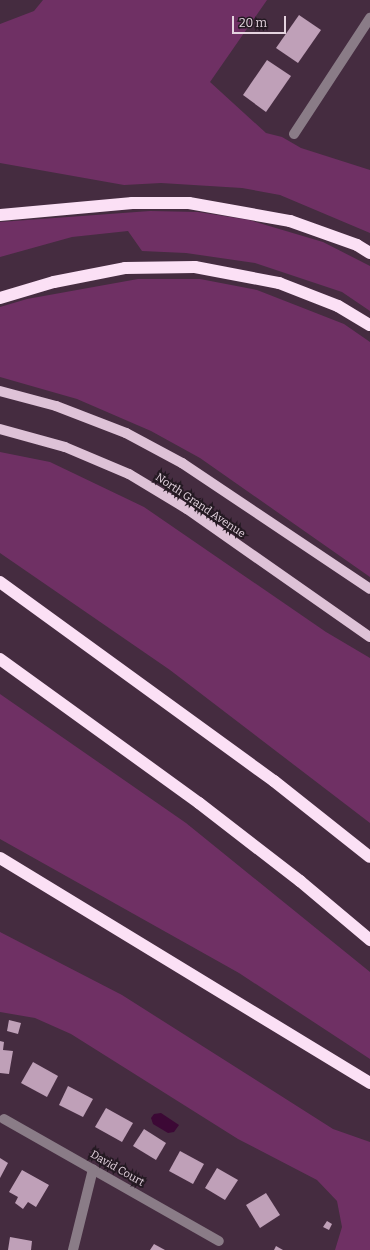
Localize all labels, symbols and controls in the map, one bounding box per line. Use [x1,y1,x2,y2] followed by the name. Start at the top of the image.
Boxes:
[234,8,288,34] scale bar
[239,16,267,30] text: 20 m
[153,471,247,541] street label: North Grand Avenue
[88,1148,146,1190] street label: David Court

